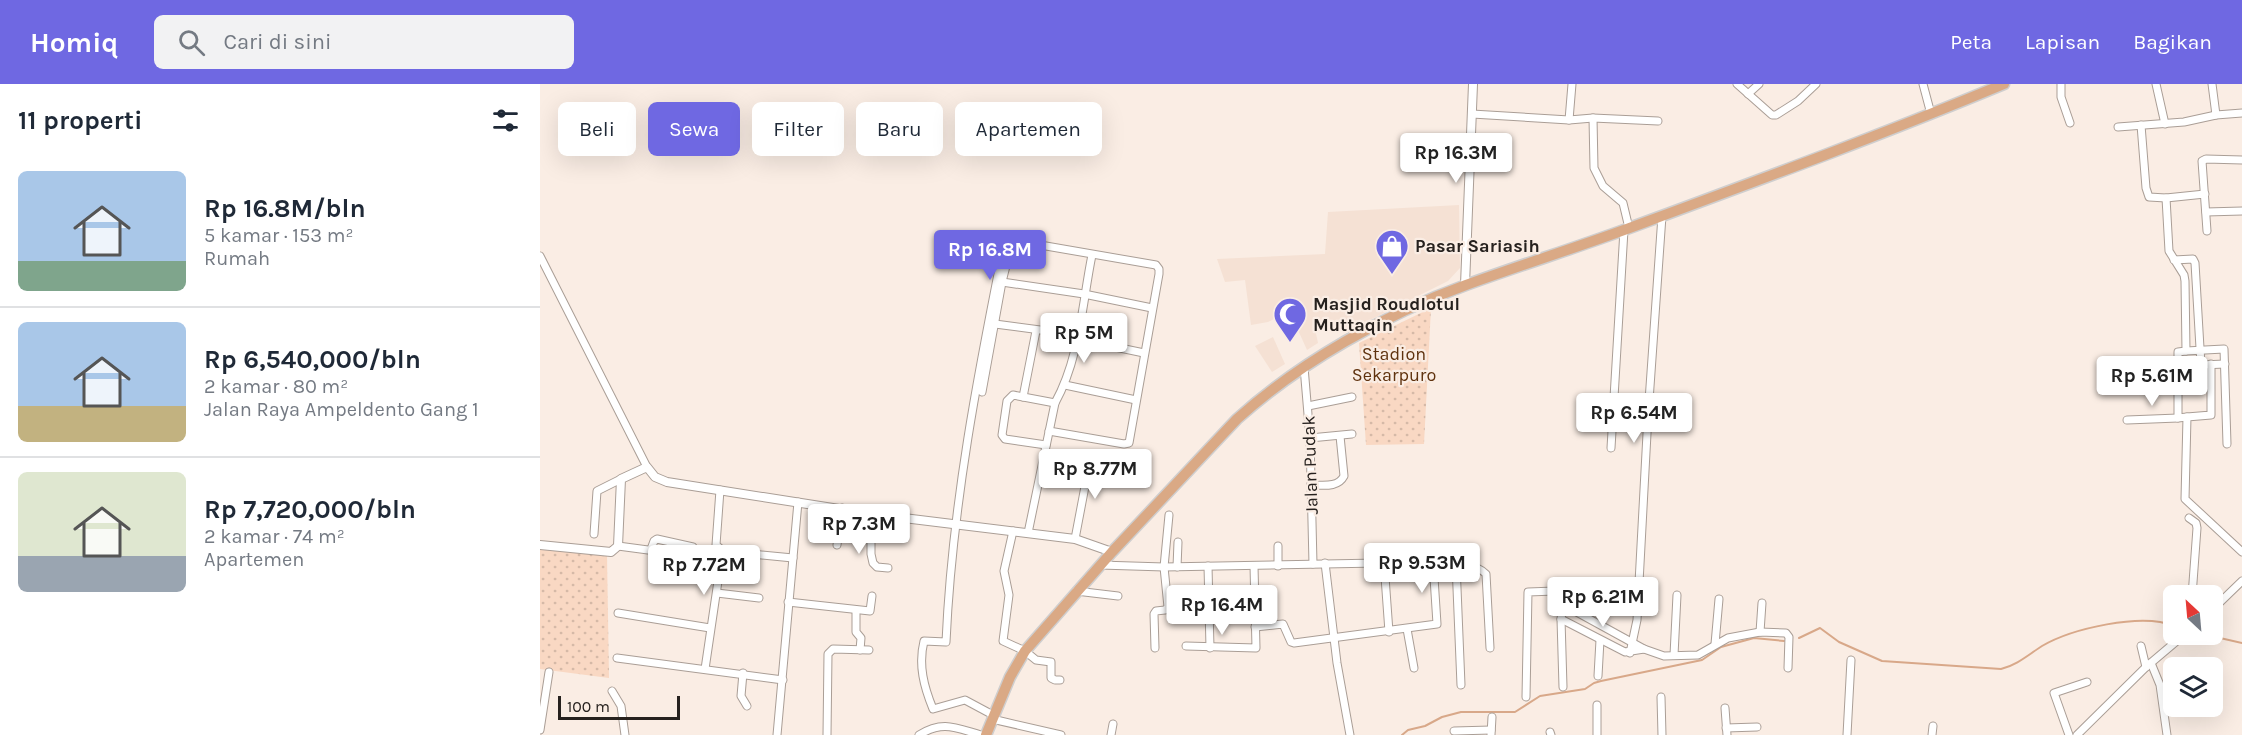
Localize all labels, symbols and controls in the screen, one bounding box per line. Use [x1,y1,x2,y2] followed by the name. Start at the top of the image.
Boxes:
[154,15,574,69] search box
[30,26,118,59] text: Homiq
[175,26,208,59] icon: search
[223,29,332,55] text: Cari di sini
[1950,30,1992,54] text: Peta
[2025,30,2100,54] text: Lapisan
[2133,30,2212,54] text: Bagikan
[558,102,636,156] chip: Beli
[648,102,740,156] chip: Sewa
[752,102,844,156] chip: Filter
[856,102,943,156] chip: Baru
[955,102,1102,156] chip: Apartemen
[489,104,522,137] icon: filters
[18,105,143,136] text: 11 properti
[1394,133,1518,184] pin: Rp 16.3M
[1414,141,1498,164] text: Rp 16.3M
[204,193,366,224] text: Rp 16.8M/bln
[66,195,138,267] icon: home
[204,224,354,247] text: 5 kamar · 153 m²
[1374,228,1410,275] shop icon: Pasar Sariasih
[928,230,1052,281] pin: Rp 16.8M
[1415,235,1540,257] place label: Pasar Sariasih
[948,238,1032,261] text: Rp 16.8M
[204,247,270,270] text: Rumah
[1313,293,1460,336] place label: Masjid Roudlotul Muttaqin
[1272,296,1308,343] mosque icon: Masjid Roudlotul Muttaqin
[1042,313,1126,364] pin: Rp 5M
[1054,321,1114,344] text: Rp 5M
[1352,343,1436,386] park label: Stadion Sekarpuro
[204,344,421,375] text: Rp 6,540,000/bln
[66,346,138,418] icon: home
[2090,356,2214,407] pin: Rp 5.61M
[2111,364,2193,387] text: Rp 5.61M
[204,375,348,398] text: 2 kamar · 80 m²
[1572,393,1696,444] pin: Rp 6.54M
[204,398,479,421] text: Jalan Raya Ampeldento Gang 1
[1590,401,1678,424] text: Rp 6.54M
[1297,415,1323,515] street label: Jalan Pudak
[1033,449,1157,500] pin: Rp 8.77M
[1053,457,1137,480] text: Rp 8.77M
[204,494,416,525] text: Rp 7,720,000/bln
[66,496,138,568] icon: home
[804,504,914,555] pin: Rp 7.3M
[822,512,896,535] text: Rp 7.3M
[204,525,345,548] text: 2 kamar · 74 m²
[1360,543,1484,594] pin: Rp 9.53M
[642,545,766,596] pin: Rp 7.72M
[204,548,304,571] text: Apartemen
[1378,551,1466,574] text: Rp 9.53M
[662,553,746,576] text: Rp 7.72M
[1541,577,1665,628] pin: Rp 6.21M
[1160,585,1284,636] pin: Rp 16.4M
[1561,585,1645,608] text: Rp 6.21M
[2163,585,2223,645] north arrow
[2163,585,2223,717] map controls
[1180,593,1264,616] text: Rp 16.4M
[2163,657,2223,717] button: layers
[558,693,680,720] scale bar
[567,697,610,716] text: 100 m

